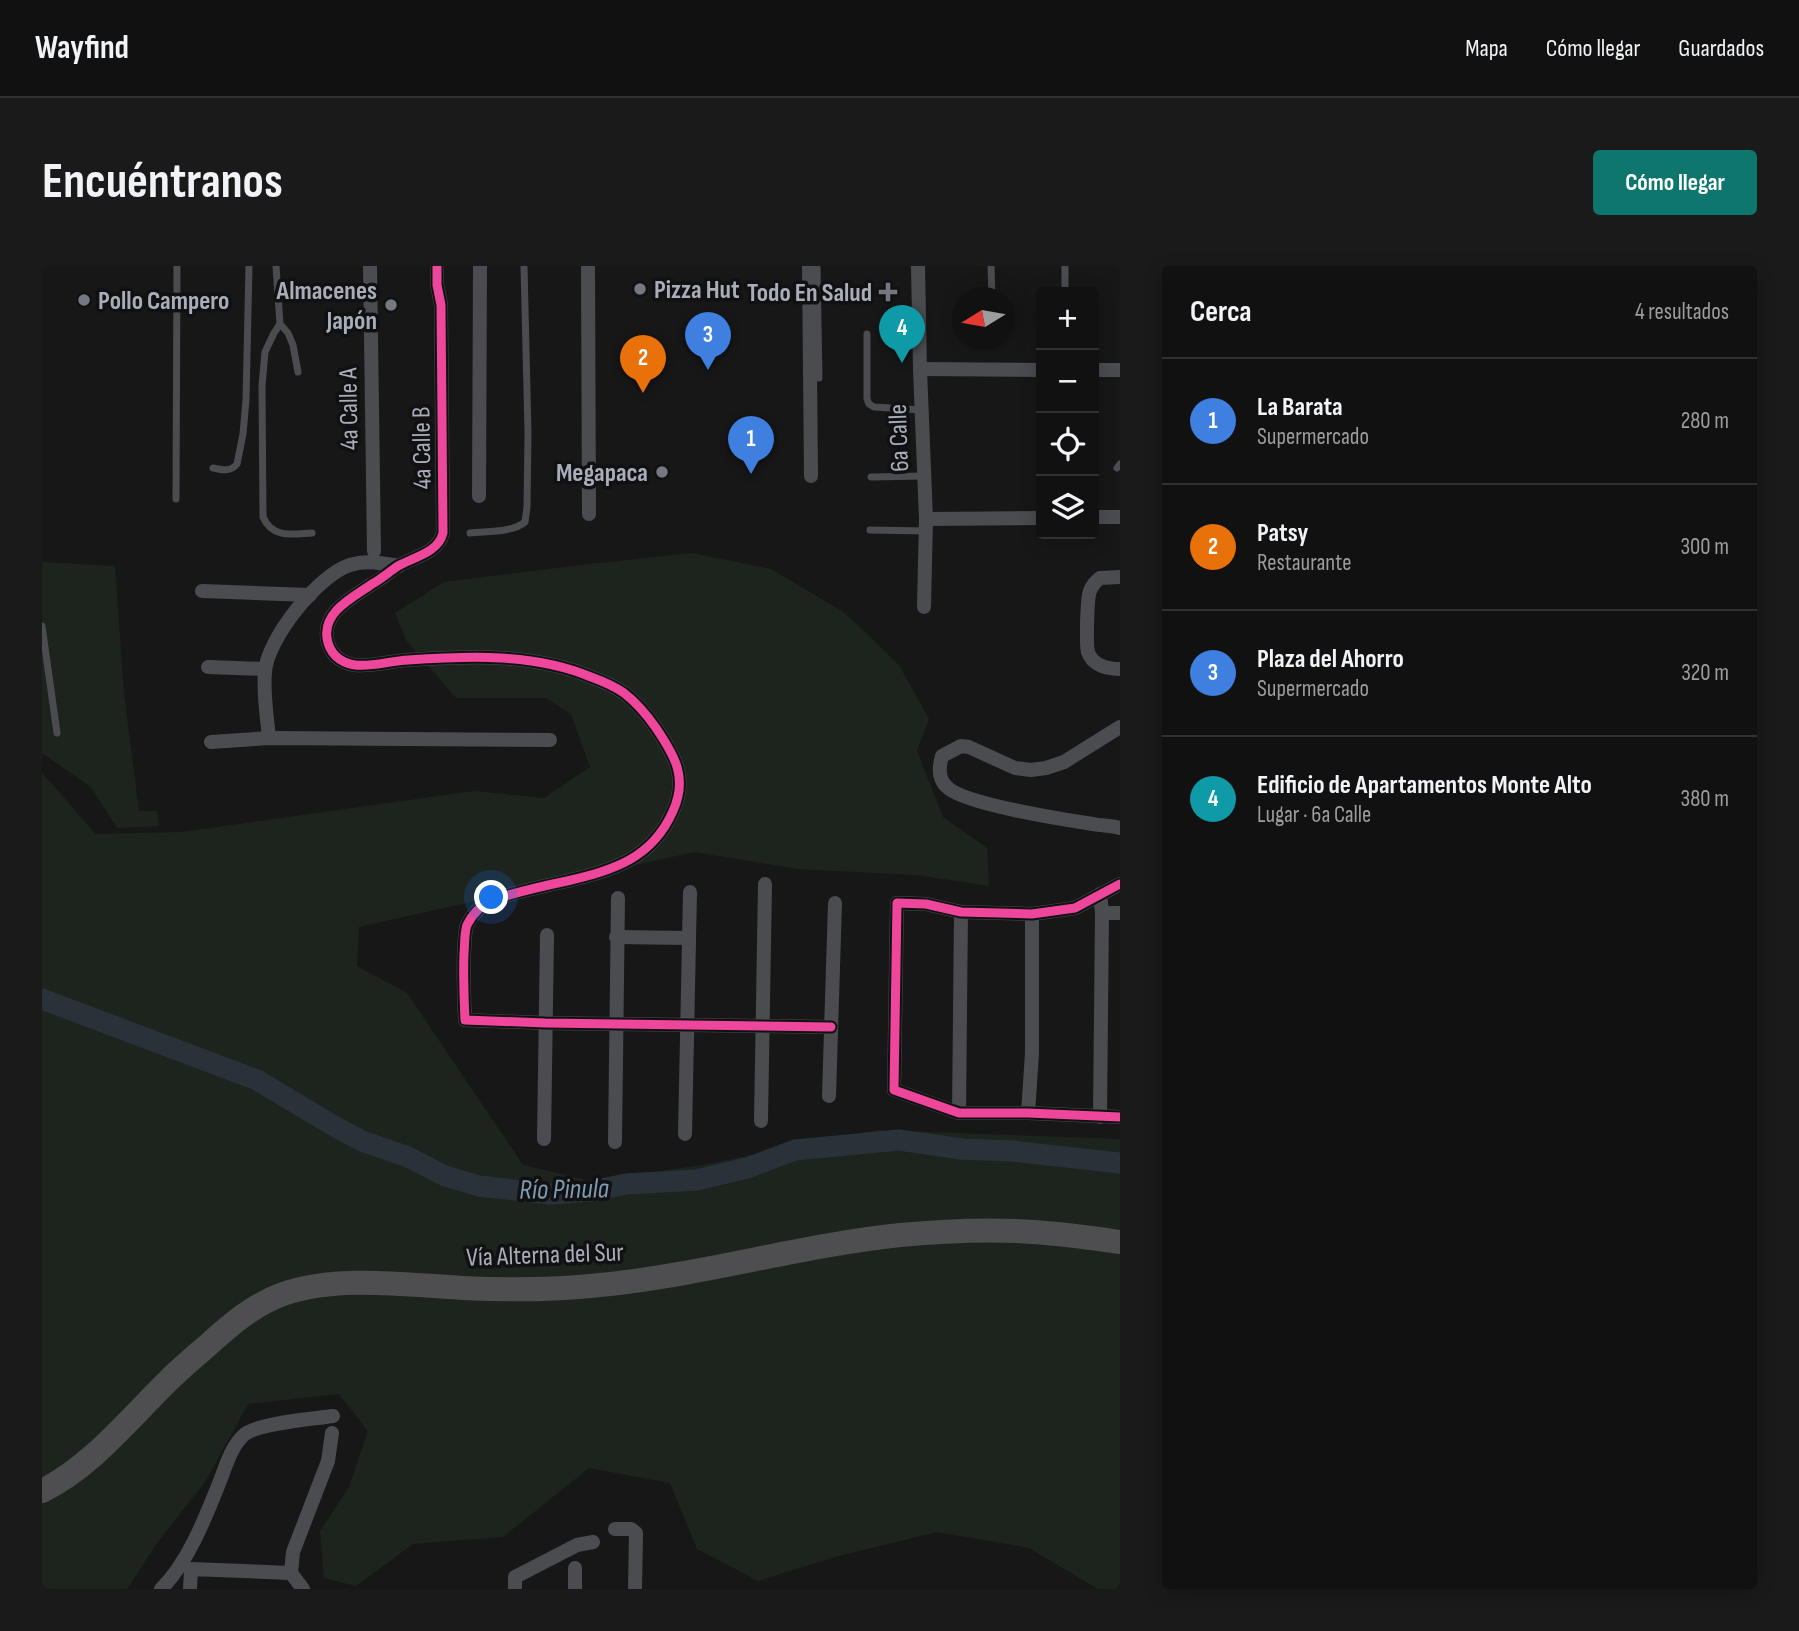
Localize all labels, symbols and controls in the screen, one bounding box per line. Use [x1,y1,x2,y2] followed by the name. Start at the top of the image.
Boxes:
[35,28,129,68] text: Wayfind
[1465,34,1508,63] text: Mapa
[1546,34,1640,63] text: Cómo llegar
[1678,34,1764,63] text: Guardados
[1593,150,1757,215] button: Cómo llegar
[42,153,283,212] text: Encuéntranos
[654,275,740,306] place label: Pizza Hut
[276,276,377,337] place label: Almacenes Japón
[747,278,872,309] place label: Todo En Salud
[632,281,648,297] marker: Pizza Hut
[878,282,898,302] marker: Todo En Salud
[98,286,229,317] place label: Pollo Campero
[952,287,1015,350] north arrow
[1036,287,1099,539] map controls
[1036,287,1099,350] button: +
[76,292,92,308] marker: Pollo Campero
[1190,294,1252,330] text: Cerca
[383,297,399,313] marker: Almacenes Japón
[1635,298,1729,326] text: 4 resultados
[879,305,925,363] pin: 4
[685,312,731,370] pin: 3
[620,335,666,393] pin: 2
[1036,350,1099,413] button: −
[333,367,366,451] street label: 4a Calle A
[1257,392,1343,423] text: La Barata
[883,404,916,472] street label: 6a Calle
[406,406,439,490] street label: 4a Calle B
[1208,407,1218,435] text: 1
[1681,407,1729,435] text: 280 m
[1036,413,1099,476] button: locate
[728,416,774,474] pin: 1
[1257,423,1369,451] text: Supermercado
[556,458,648,489] place label: Megapaca
[654,464,670,480] marker: Megapaca
[1036,476,1099,539] button: layers
[1257,518,1308,549] text: Patsy
[1208,533,1218,561] text: 2
[1680,533,1729,561] text: 300 m
[1257,549,1351,577] text: Restaurante
[1257,644,1404,675] text: Plaza del Ahorro
[1208,659,1218,687] text: 3
[1681,659,1729,687] text: 320 m
[1257,675,1369,703] text: Supermercado
[1257,770,1592,801] text: Edificio de Apartamentos Monte Alto
[1208,785,1218,813] text: 4
[1681,785,1729,813] text: 380 m
[1257,801,1371,829] text: Lugar · 6a Calle
[474,880,508,914] your location
[519,1172,610,1207] water label: Río Pinula
[466,1237,625,1274] street label: Vía Alterna del Sur

